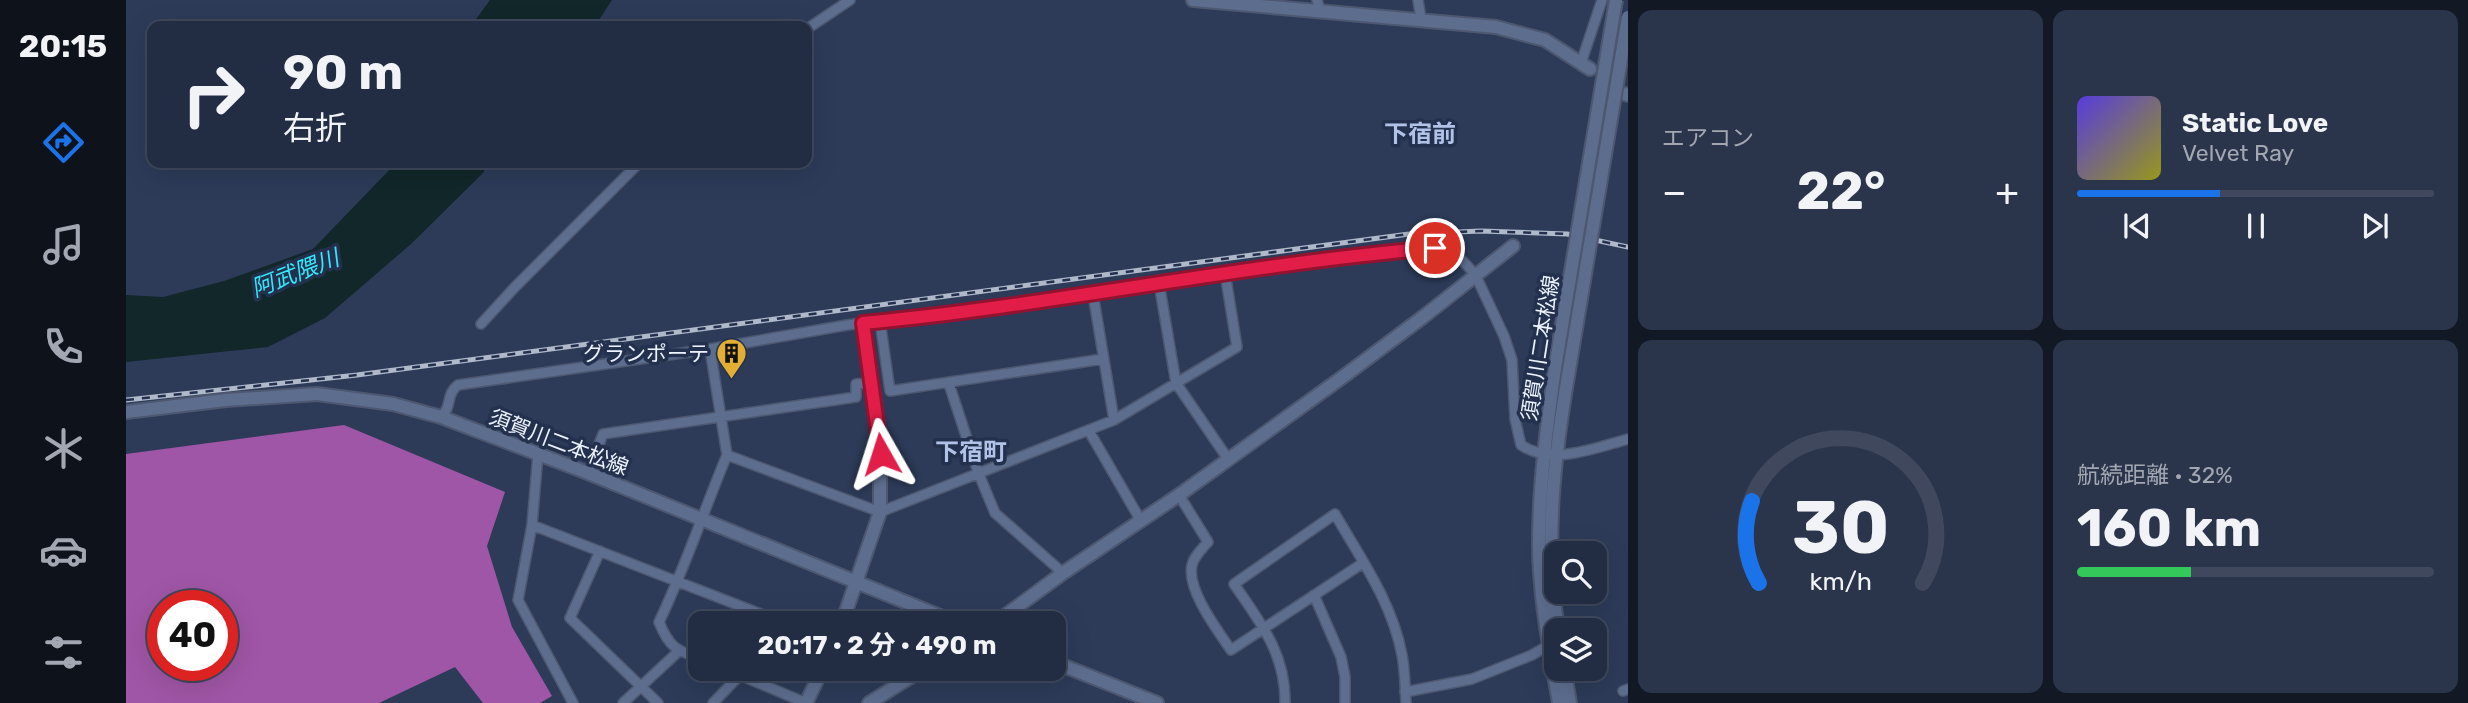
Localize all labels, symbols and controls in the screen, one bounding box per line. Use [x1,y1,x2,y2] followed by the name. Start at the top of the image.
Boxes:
[19,27,107,65] text: 20:15
[283,43,403,101] text: 90 m
[168,49,259,140] icon: right
[2182,108,2328,139] text: Static Love
[283,109,347,147] text: 右折
[39,118,88,167] icon: directions
[1384,120,1456,148] district label: 下宿前
[1662,124,1754,152] text: エアコン
[2182,139,2294,167] text: Velvet Ray
[1797,160,1886,222] text: 22°
[1662,169,1687,215] text: −
[1995,169,2019,215] text: +
[2118,207,2156,245] icon: previous
[2237,207,2275,245] icon: pause
[2356,207,2394,245] icon: next
[1405,218,1465,278] pin
[39,220,88,269] icon: music
[1416,229,1454,267] icon: arrive
[247,242,346,303] water label: 阿武隈川
[1516,273,1564,423] street label: 須賀川二本松線
[39,322,88,371] icon: phone
[715,336,749,380] building icon: グランポーテ
[583,341,709,366] place label: グランポーテ
[486,404,632,480] street label: 須賀川二本松線
[844,417,918,491] position arrow
[39,424,88,473] icon: climate
[935,438,1007,466] district label: 下宿町
[2077,461,2233,489] text: 航続距離 · 32%
[1792,485,1889,571] text: 30
[2077,497,2261,559] text: 160 km
[39,526,88,575] icon: car
[1544,541,1607,681] map controls
[1544,541,1607,604] button: search
[1809,566,1872,595] text: km/h
[147,590,238,681] speed limit sign: 40
[1544,618,1607,681] button: layers
[39,628,88,677] icon: filters
[757,630,997,661] text: 20:17 · 2 分 · 490 m

